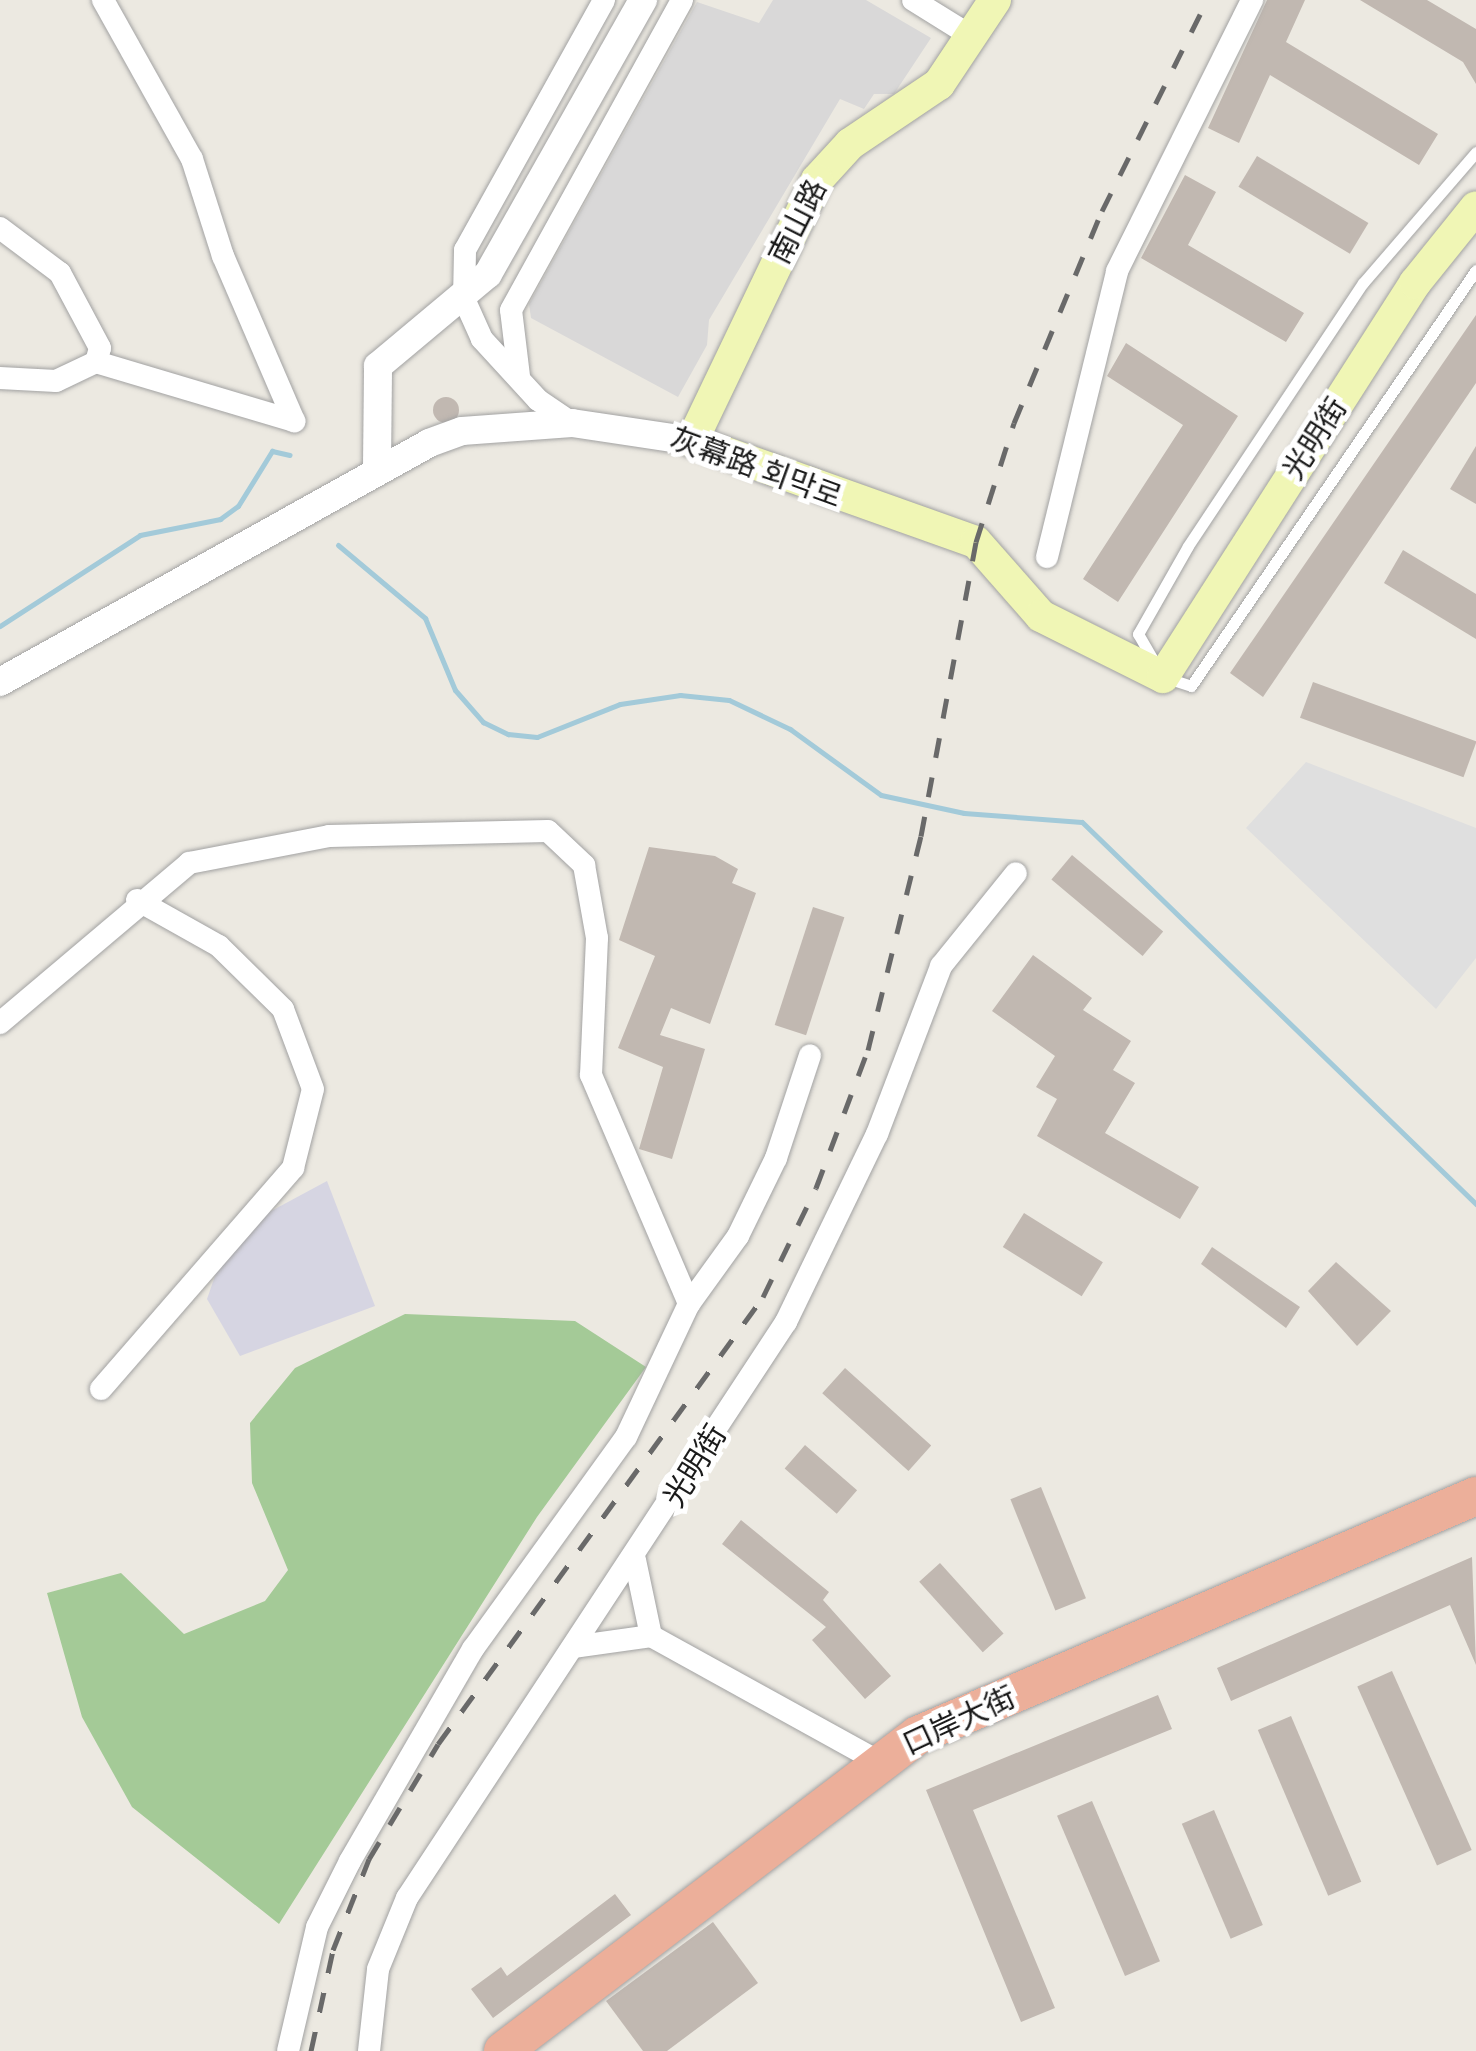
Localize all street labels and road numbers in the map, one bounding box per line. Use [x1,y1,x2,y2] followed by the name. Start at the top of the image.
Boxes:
[762,174,834,270] street label: 南山路
[1275,391,1355,487] street label: 光明街
[665,420,847,516] street label: 灰幕路 회막로
[656,1418,734,1514] street label: 光明街
[897,1679,1021,1763] street label: 口岸大街

